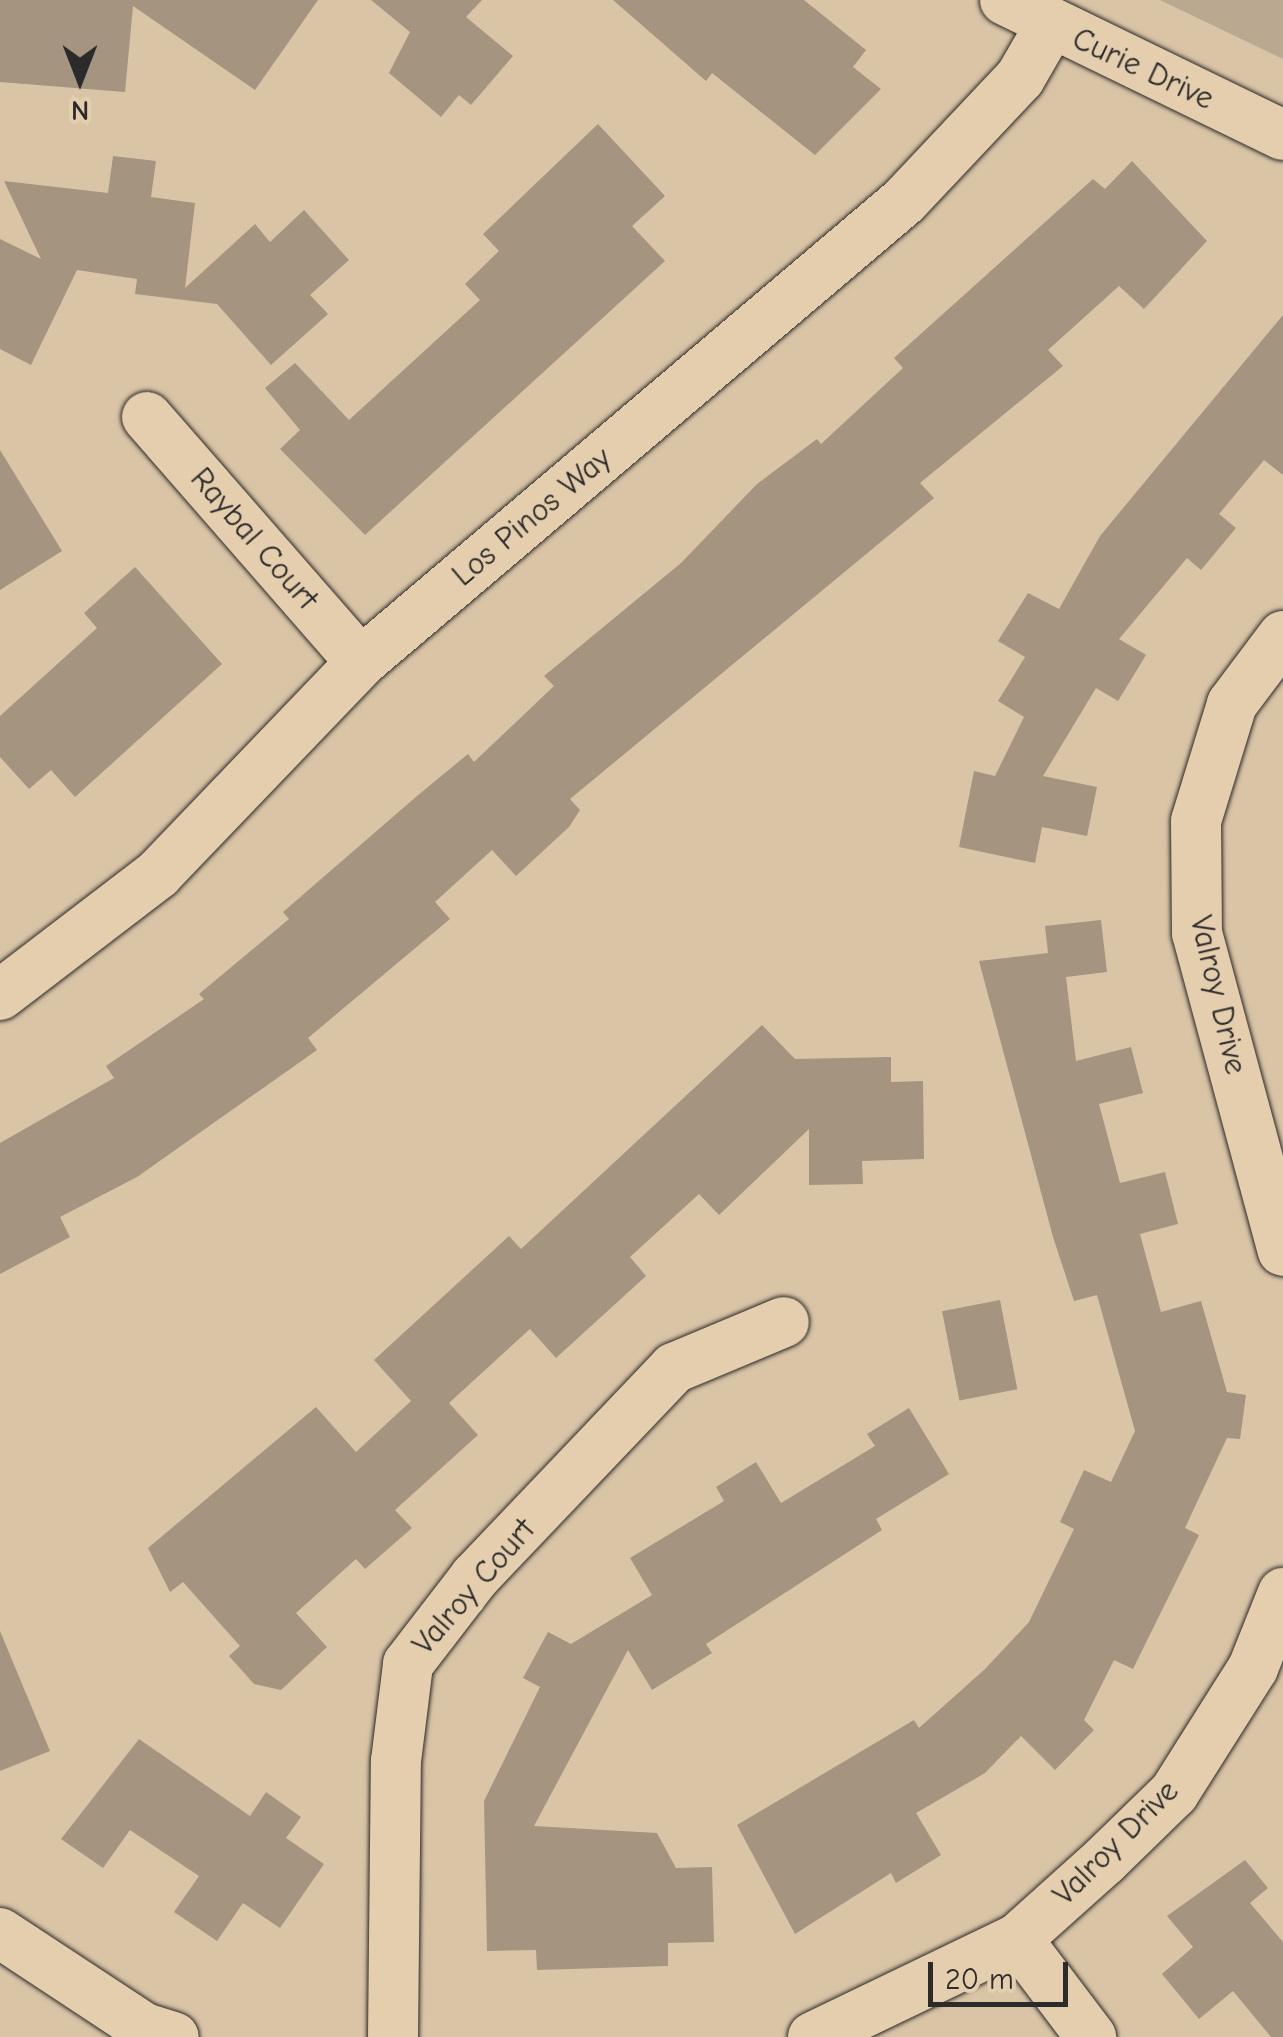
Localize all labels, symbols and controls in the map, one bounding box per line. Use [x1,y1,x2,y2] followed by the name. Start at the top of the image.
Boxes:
[1066,20,1220,118] street label: Curie Drive
[30,30,130,130] north arrow
[71,94,89,126] text: N
[445,439,619,595] street label: Los Pinos Way
[182,460,326,618] street label: Raybal Court
[1181,912,1255,1078] street label: Valroy Drive
[405,1511,543,1663] street label: Valroy Court
[1045,1772,1187,1914] street label: Valroy Drive
[933,1942,1073,2004] scale bar
[945,1962,1014,1997] text: 20 m

